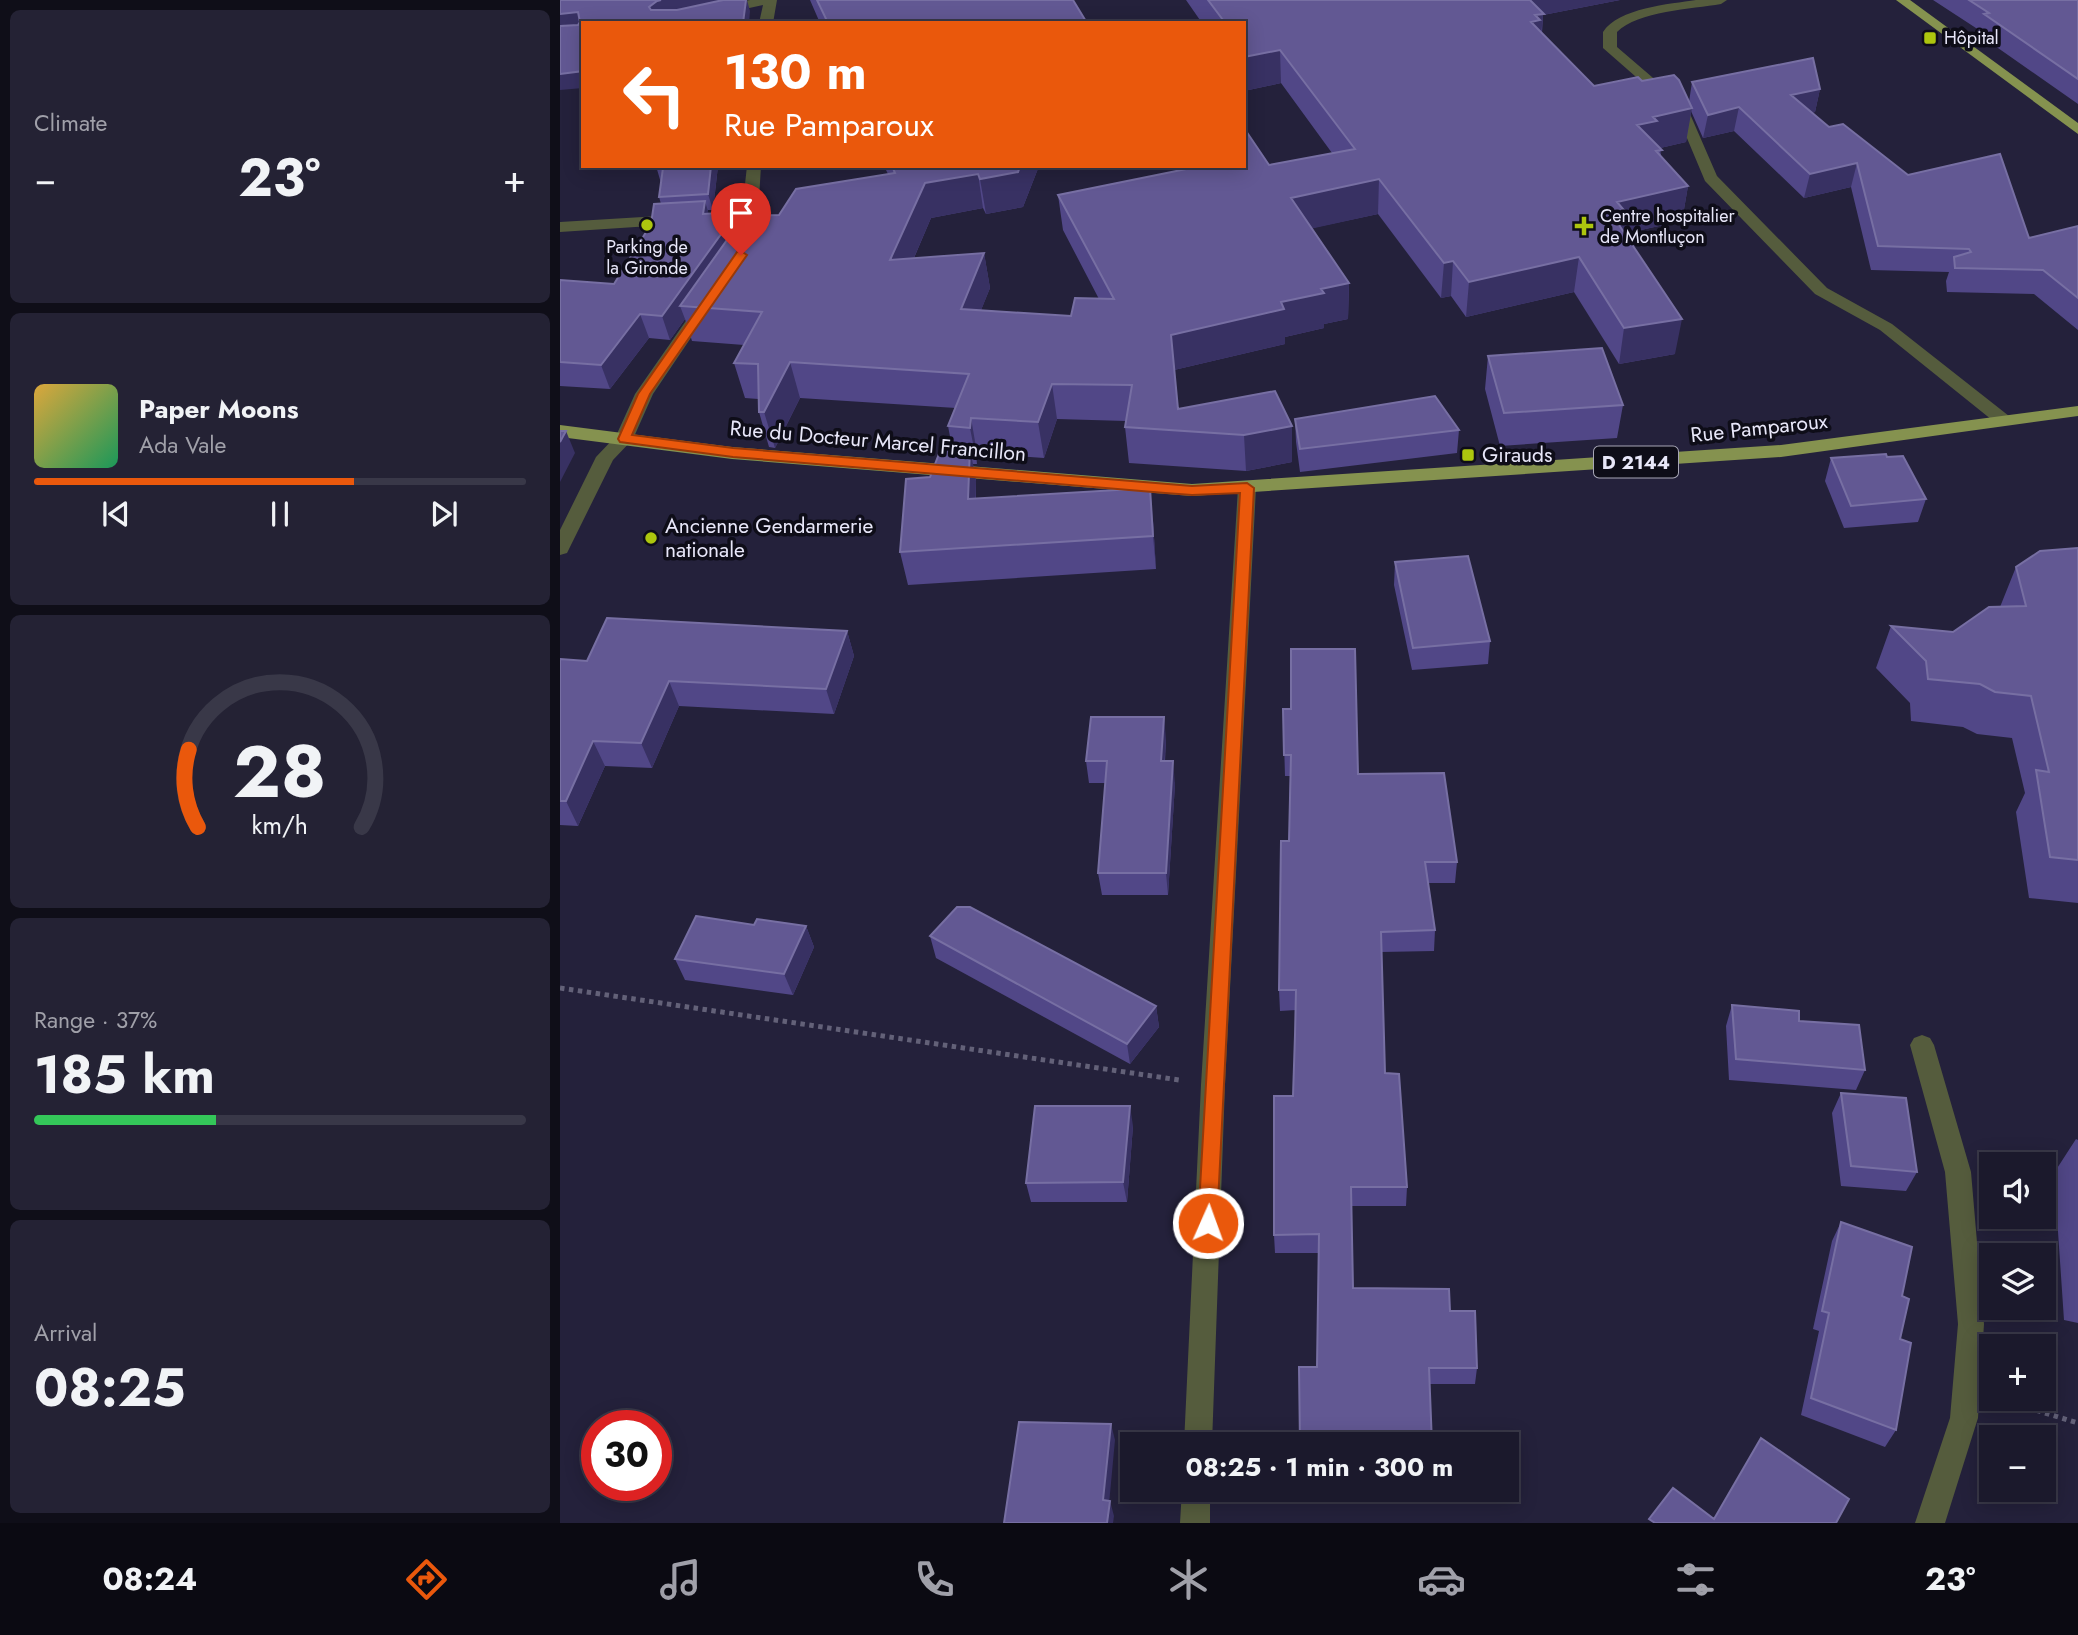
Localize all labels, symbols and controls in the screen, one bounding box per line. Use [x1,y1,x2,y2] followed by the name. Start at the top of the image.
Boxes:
[1944,25,1999,51] place label: Hôpital
[1922,30,1938,46] marker: Hôpital
[724,37,867,107] text: 130 m
[609,49,700,140] icon: left
[724,102,934,148] text: Rue Pamparoux
[34,106,107,140] text: Climate
[239,140,320,216] text: 23°
[34,151,56,206] text: −
[503,151,526,206] text: +
[711,183,771,255] pin
[722,194,760,232] icon: arrive
[1600,203,1735,250] place label: Centre hospitalier de Montluçon
[1574,216,1594,236] marker: Centre hospitalier de Montluçon
[639,217,655,233] marker: Parking de la Gironde
[606,234,688,281] place label: Parking de la Gironde
[139,390,299,428] text: Paper Moons
[1689,406,1829,450] street label: Rue Pamparoux
[729,413,1027,469] street label: Rue du Docteur Marcel Francillon
[139,428,226,462] text: Ada Vale
[1482,440,1553,470] place label: Girauds
[1594,446,1678,477] road number: D 2144
[1460,447,1476,463] marker: Girauds
[97,495,135,533] icon: previous
[261,495,299,533] icon: pause
[425,495,463,533] icon: next
[665,511,874,565] place label: Ancienne Gendarmerie nationale
[643,530,659,546] marker: Ancienne Gendarmerie nationale
[233,720,327,825] text: 28
[252,807,308,843] text: km/h
[34,1003,157,1037] text: Range · 37%
[34,1037,215,1113] text: 185 km
[1979,1152,2056,1502] map controls
[1979,1152,2056,1229] button: sound
[1171,1186,1245,1260] position arrow
[1979,1243,2056,1320] button: layers
[34,1316,97,1350] text: Arrival
[1979,1334,2056,1411] button: +
[34,1350,185,1426] text: 08:25
[581,1410,672,1501] speed limit sign: 30
[1979,1425,2056,1502] button: −
[1186,1448,1453,1486] text: 08:25 · 1 min · 300 m
[402,1555,451,1604] icon: directions
[656,1555,705,1604] icon: music
[910,1555,959,1604] icon: phone
[1164,1555,1213,1604] icon: climate
[1417,1555,1466,1604] icon: car
[1671,1555,1720,1604] icon: filters
[102,1556,197,1602] text: 08:24
[1925,1556,1975,1602] text: 23°

